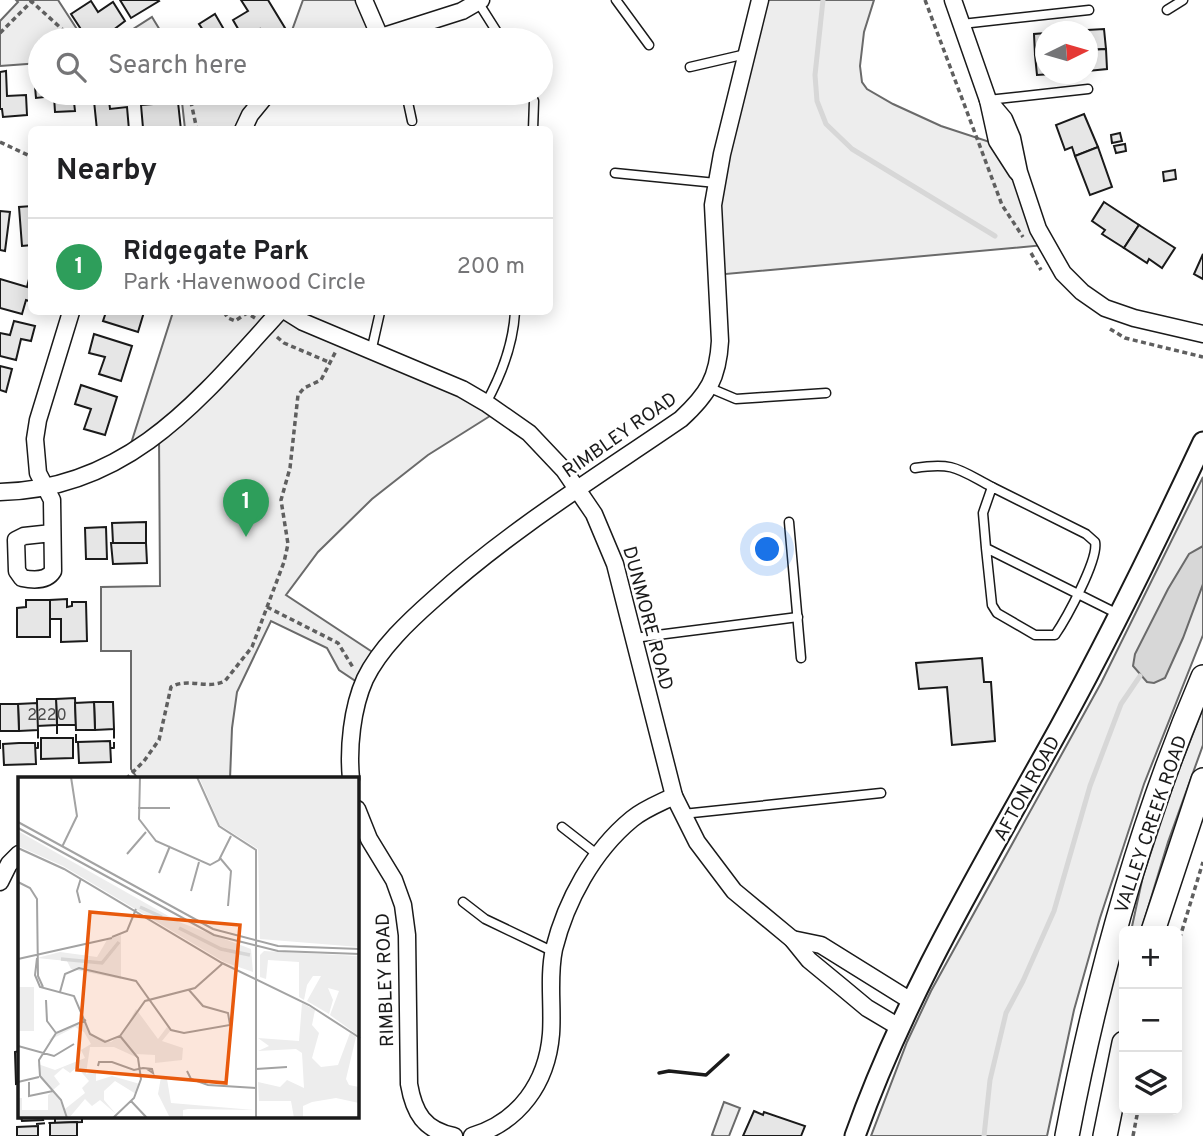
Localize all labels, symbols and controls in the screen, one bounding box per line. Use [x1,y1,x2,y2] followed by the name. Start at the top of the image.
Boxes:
[1035,21,1098,84] north arrow
[28,28,553,105] search box
[52,48,90,86] icon: search
[108,50,247,83] text: Search here
[56,153,157,190] text: Nearby
[123,236,309,269] text: Ridgegate Park
[74,253,84,282] text: 1
[457,253,525,282] text: 200 m
[123,269,366,298] text: Park · Havenwood Circle
[558,387,682,484] street label: RIMBLEY ROAD
[223,479,269,537] pin: 1
[750,532,784,566] your location
[616,544,678,693] street label: DUNMORE ROAD
[27,706,67,726] house number: 2220
[989,732,1066,846] street label: AFTON ROAD
[1110,732,1194,917] street label: VALLEY CREEK ROAD
[18,777,359,1118] inset map
[372,912,400,1047] street label: RIMBLEY ROAD
[1119,926,1182,1115] map controls
[1119,926,1182,989] button: +
[1119,989,1182,1052] button: −
[1119,1052,1182,1115] button: layers

